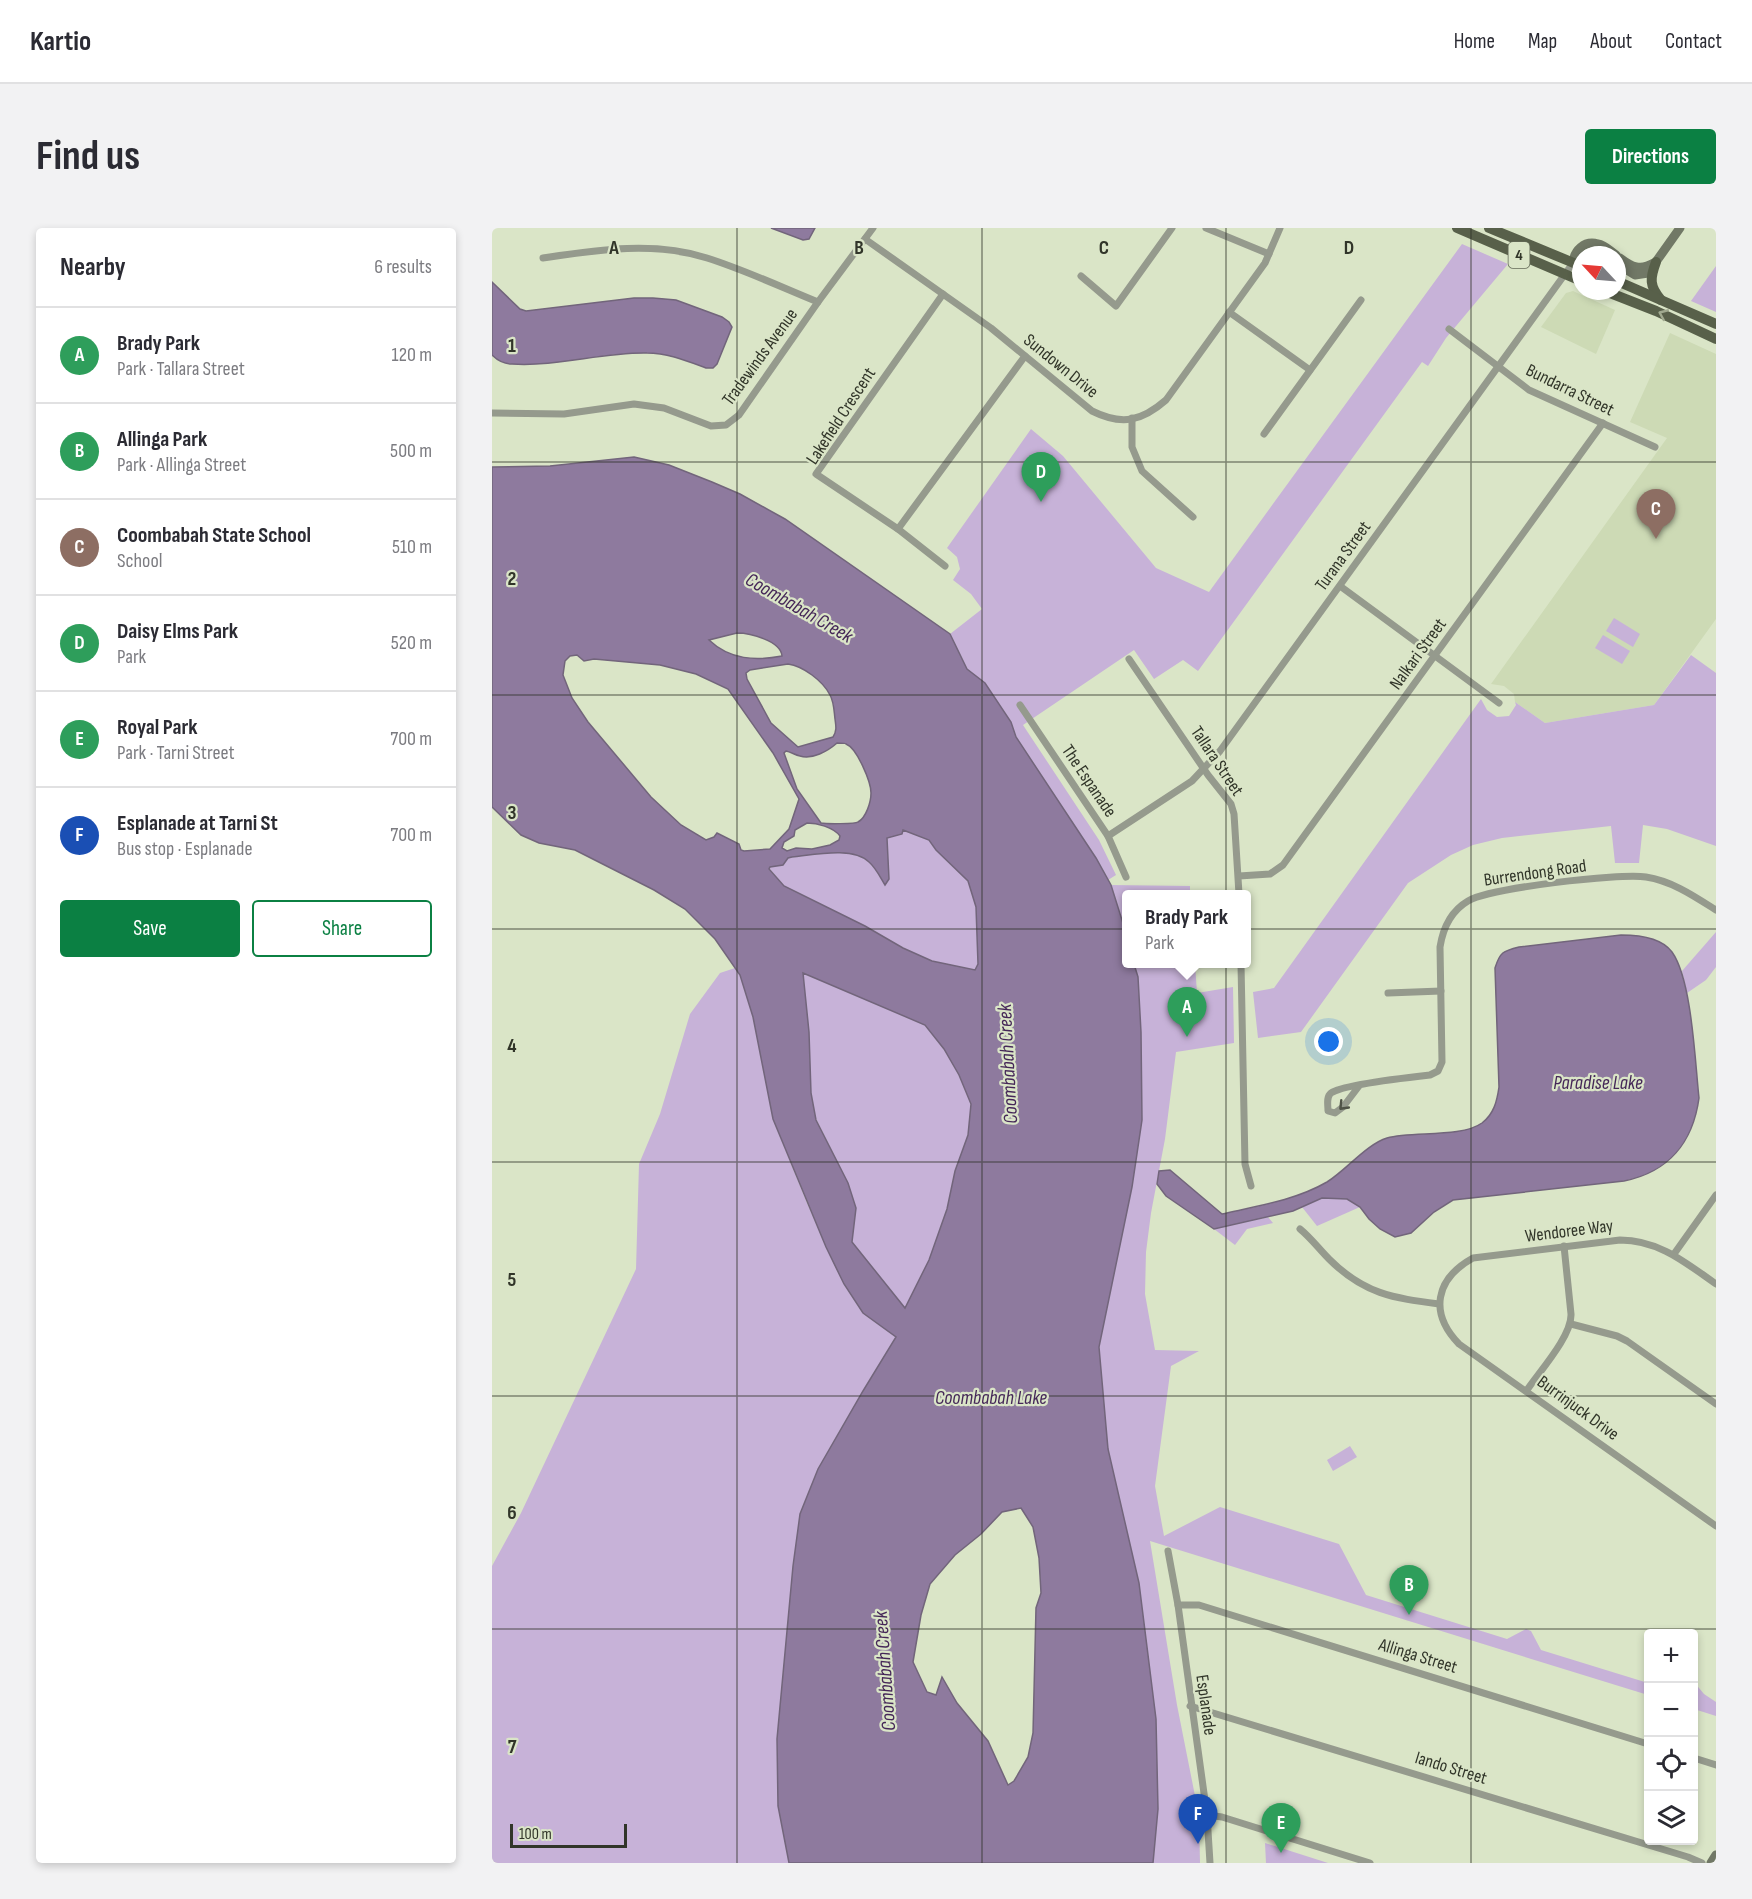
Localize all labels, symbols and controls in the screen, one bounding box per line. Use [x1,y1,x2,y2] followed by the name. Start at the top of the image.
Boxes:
[30,25,91,58] text: Kartio
[1454,29,1495,54] text: Home
[1528,29,1557,54] text: Map
[1590,29,1632,54] text: About
[1665,29,1722,54] text: Contact
[1585,129,1716,184] button: Directions
[36,131,140,182] text: Find us
[608,236,619,260] text: A
[854,236,864,260] text: B
[1099,236,1109,260] text: C
[1344,236,1354,260] text: D
[1508,242,1530,268] road number: 4
[1572,246,1626,300] north arrow
[60,252,126,283] text: Nearby
[374,255,432,279] text: 6 results
[718,305,802,409] street label: Tradewinds Avenue
[1659,309,1670,321] one-way arrow
[117,330,200,357] text: Brady Park
[1019,330,1103,402] street label: Sundown Drive
[508,334,516,358] text: 1
[75,343,84,367] text: A
[392,343,432,367] text: 120 m
[117,357,245,381] text: Park · Tallara Street
[1522,360,1618,421] street label: Bundarra Street
[802,363,880,468] street label: Lakefield Crescent
[117,426,207,453] text: Allinga Park
[75,439,84,463] text: B
[390,439,432,463] text: 500 m
[1022,452,1060,502] pin: D
[117,453,246,477] text: Park · Allinga Street
[1636,490,1676,539] pin: C
[1311,517,1376,595] street label: Turana Street
[117,522,311,549] text: Coombabah State School
[74,535,85,559] text: C
[392,535,432,559] text: 510 m
[117,549,162,573] text: School
[508,567,516,591] text: 2
[741,568,857,649] water label: Coombabah Creek
[1385,614,1451,694] street label: Nalkari Street
[117,618,238,645] text: Daisy Elms Park
[74,631,85,655] text: D
[391,631,432,655] text: 520 m
[117,645,146,669] text: Park
[117,714,198,741] text: Royal Park
[1186,722,1248,800] street label: Tallara Street
[75,727,84,751] text: E
[390,727,432,751] text: 700 m
[117,741,235,765] text: Park · Tarni Street
[1057,741,1121,821] street label: The Espanade
[508,801,517,825] text: 3
[117,810,278,837] text: Esplanade at Tarni St
[75,823,84,847] text: F
[390,823,432,847] text: 700 m
[117,837,252,861] text: Bus stop · Esplanade
[1482,855,1588,891] street label: Burrendong Road
[1122,890,1251,968] popup
[60,900,240,957] button: Save
[252,900,432,957] button: Share
[1145,904,1228,931] text: Brady Park
[1145,931,1174,955] text: Park
[1168,988,1206,1037] pin: A
[993,1003,1023,1125] water label: Coombabah Creek
[1314,1027,1343,1056] your location
[507,1034,517,1058] text: 4
[1553,1071,1643,1095] water label: Paradise Lake
[1339,1098,1350,1109] one-way arrow
[1524,1215,1614,1247] street label: Wendoree Way
[508,1268,517,1292] text: 5
[1533,1371,1623,1445] street label: Burrinjuck Drive
[935,1386,1047,1410] water label: Coombabah Lake
[507,1501,517,1525] text: 6
[1390,1566,1428,1615] pin: B
[869,1610,901,1732] water label: Coombabah Creek
[1644,1629,1698,1845] map controls
[1644,1629,1698,1683] button: +
[1375,1634,1460,1678] street label: Allinga Street
[1191,1673,1221,1737] street label: Esplanade
[1644,1683,1698,1737] button: −
[508,1735,517,1759] text: 7
[1644,1737,1698,1791] button: locate
[1413,1747,1490,1789] street label: Iando Street
[1644,1791,1698,1845] button: layers
[1178,1794,1218,1844] pin: F
[1262,1804,1300,1853] pin: E
[510,1821,627,1848] scale bar
[519,1825,552,1844] text: 100 m

